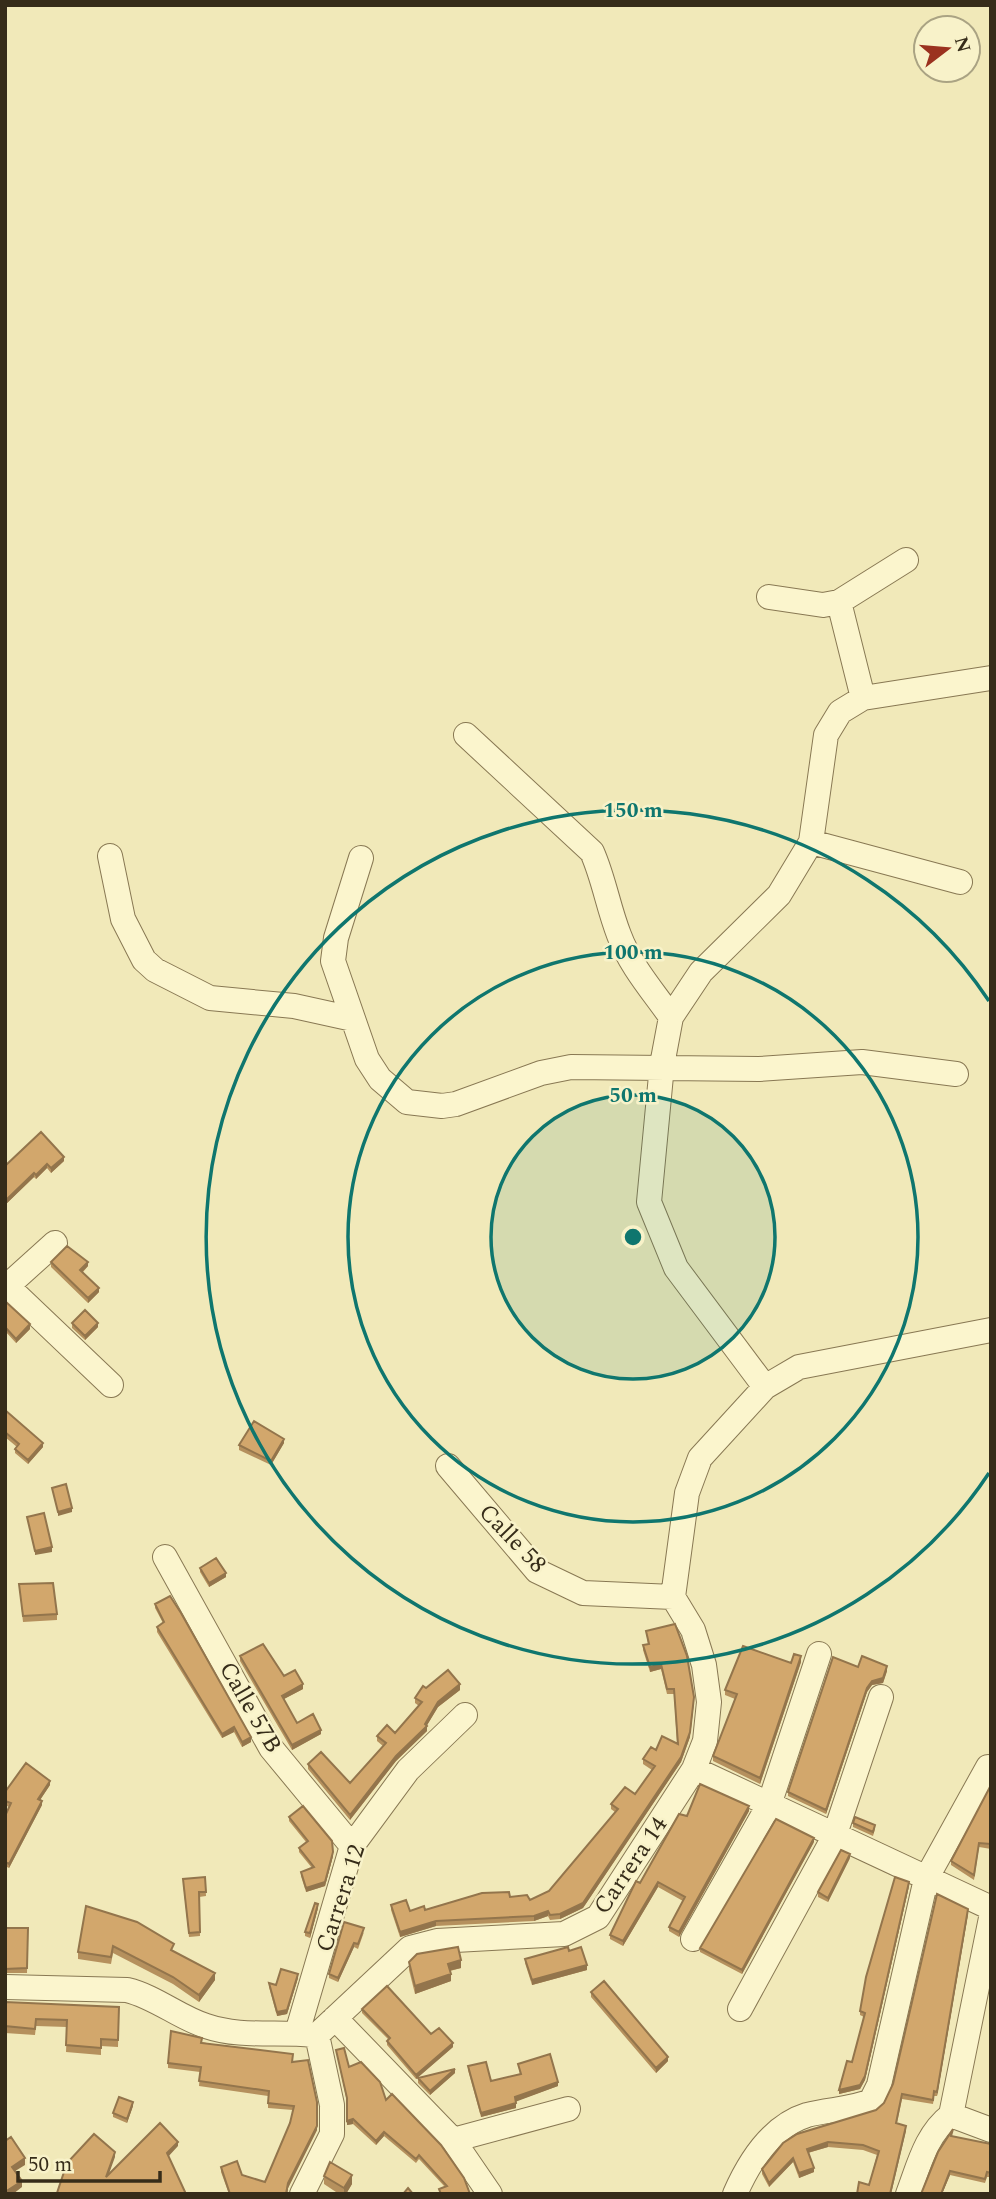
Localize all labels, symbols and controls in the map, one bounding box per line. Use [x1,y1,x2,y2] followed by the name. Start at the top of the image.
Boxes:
[912,14,982,84] north arrow
[946,33,978,56] text: N
[603,795,663,827] text: 150 m
[603,937,663,969] text: 100 m
[609,1080,657,1112] text: 50 m
[621,1225,645,1249] centre of rings
[470,1496,555,1582] street label: Calle 58
[209,1655,291,1760] street label: Calle 57B
[585,1809,677,1922] street label: Carrera 14
[307,1840,375,1957] street label: Carrera 12
[18,2140,159,2184] scale bar
[28,2149,72,2181] text: 50 m

